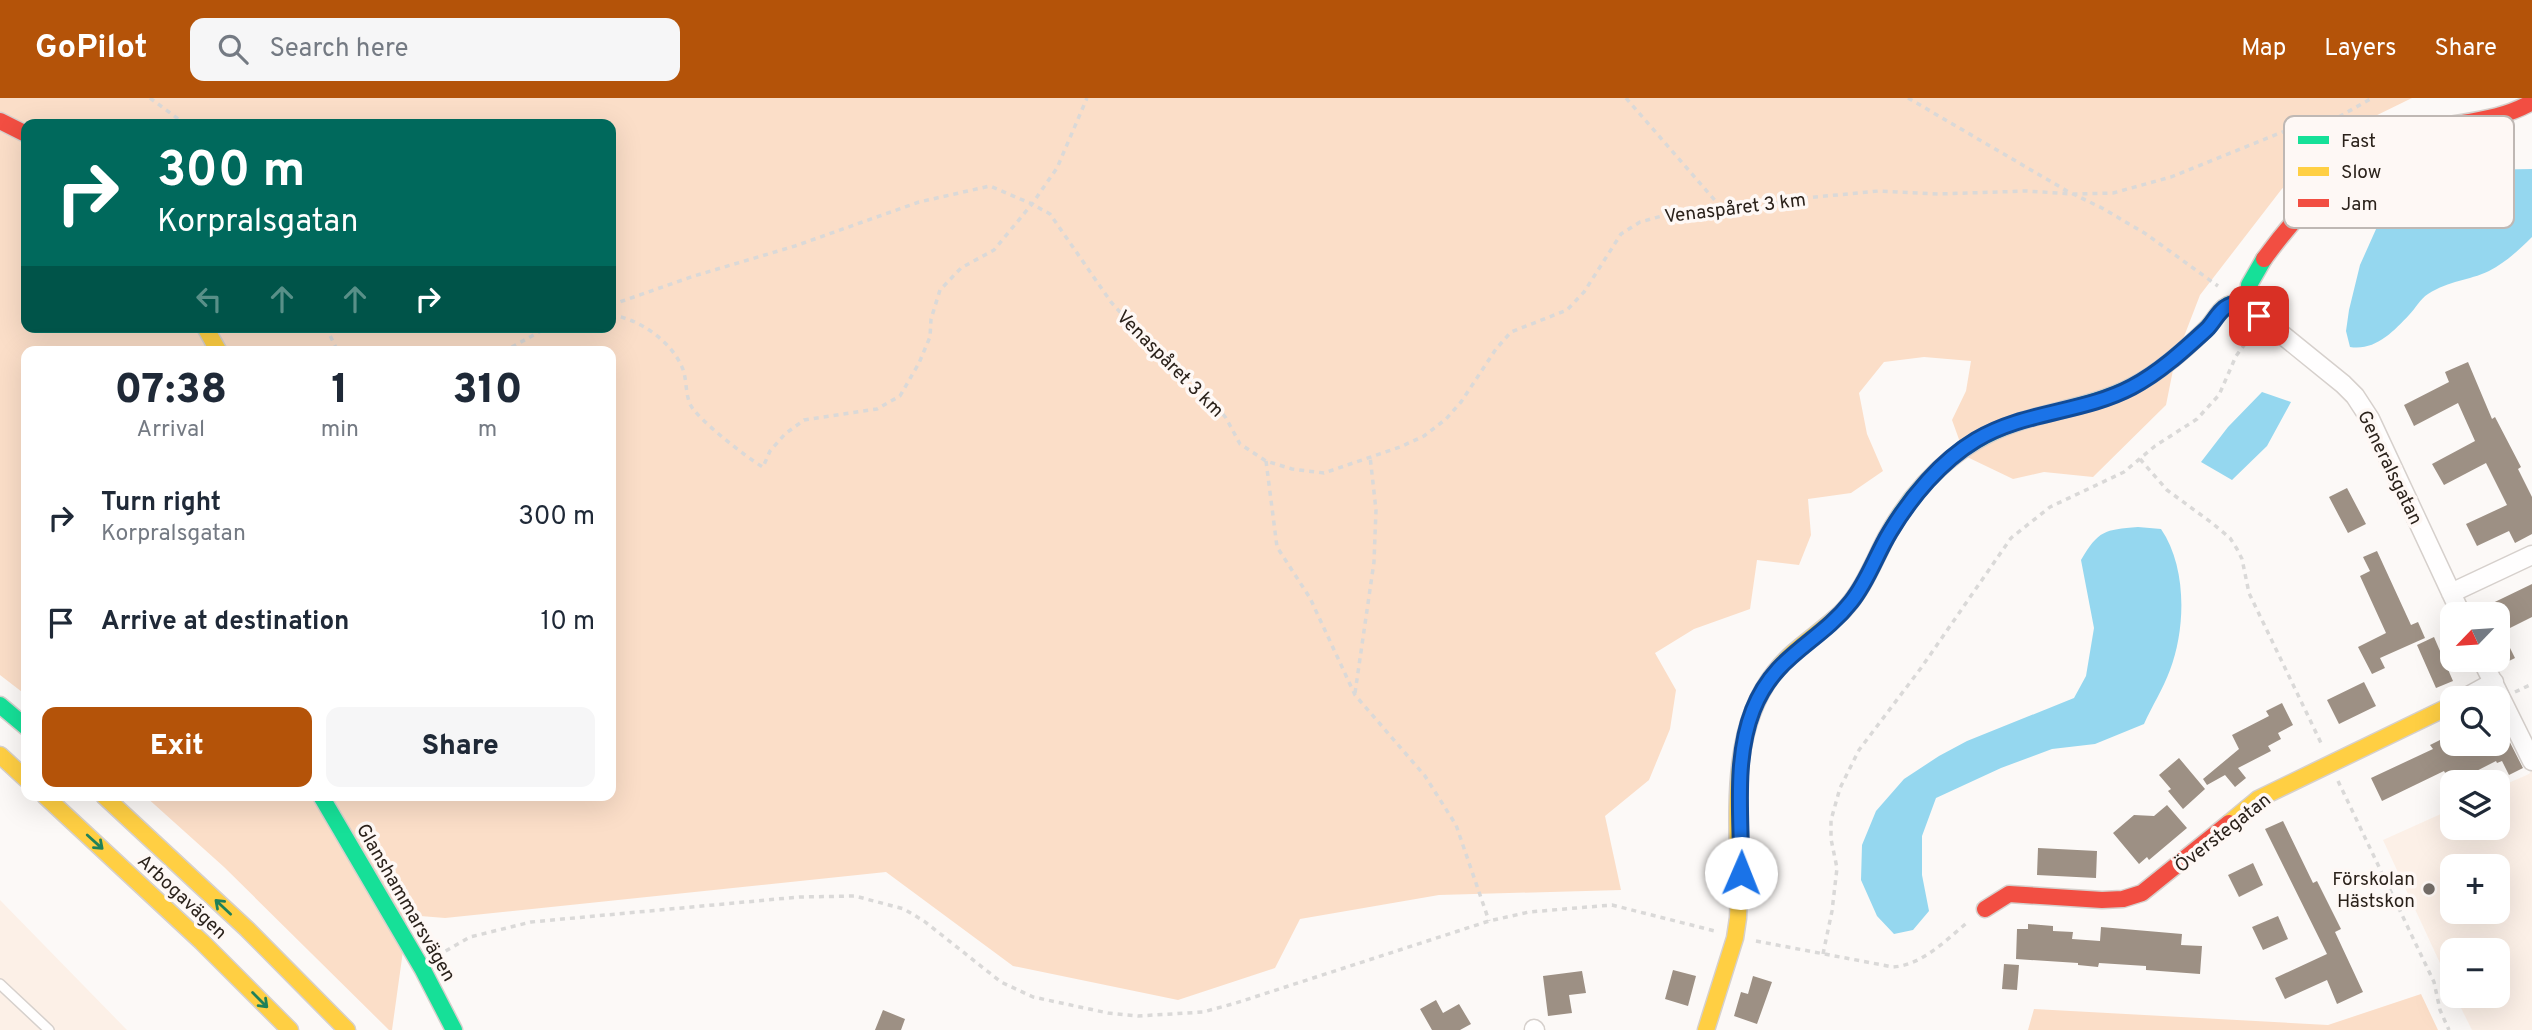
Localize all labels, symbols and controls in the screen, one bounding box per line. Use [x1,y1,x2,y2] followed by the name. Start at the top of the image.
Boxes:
[190,18,680,81] search box
[35,28,148,70] text: GoPilot
[214,30,252,68] icon: search
[270,33,408,66] text: Search here
[2241,34,2286,64] text: Map
[2324,34,2396,64] text: Layers
[2434,34,2497,64] text: Share
[2284,116,2514,228] legend
[2341,130,2376,154] text: Fast
[157,142,305,204] text: 300 m
[42,147,133,238] icon: right
[2341,161,2381,185] text: Slow
[1663,188,1807,230] street label: Venaspåret 3 km
[2341,193,2378,217] text: Jam
[157,203,359,243] text: Korpralsgatan
[190,280,228,318] icon: left
[263,280,301,318] icon: ahead
[336,280,374,318] icon: ahead
[409,280,447,318] icon: right
[2229,286,2289,346] pin
[2240,297,2278,335] icon: arrive
[1111,306,1228,423] street label: Venaspåret 3 km
[114,365,227,418] text: 07:38
[331,365,348,418] text: 1
[452,365,523,418] text: 310
[2351,407,2427,529] street label: Generalsgatan
[137,416,205,445] text: Arrival
[321,416,359,445] text: min
[478,416,497,445] text: m
[101,487,221,520] text: Turn right
[42,499,80,537] icon: right
[518,501,595,534] text: 300 m
[101,520,246,549] text: Korpralsgatan
[2440,602,2510,672] north arrow
[2440,602,2510,1008] map controls
[42,604,80,642] icon: arrive
[101,606,349,639] text: Arrive at destination
[540,606,595,639] text: 10 m
[2440,686,2510,756] button: search
[42,707,312,787] button: Exit
[326,707,595,787] button: Share
[2440,770,2510,840] button: layers
[2170,788,2276,879] street label: Överstegatan
[350,820,460,986] street label: Glanshammarsvägen
[86,834,103,851] one-way arrow
[1704,836,1778,910] position arrow
[132,850,231,945] street label: Arbogavägen
[2440,854,2510,924] button: +
[2332,868,2415,914] place label: Förskolan Hästskon
[2421,881,2437,897] marker: Förskolan Hästskon
[215,899,232,916] one-way arrow
[2440,938,2510,1008] button: −
[251,991,268,1008] one-way arrow

